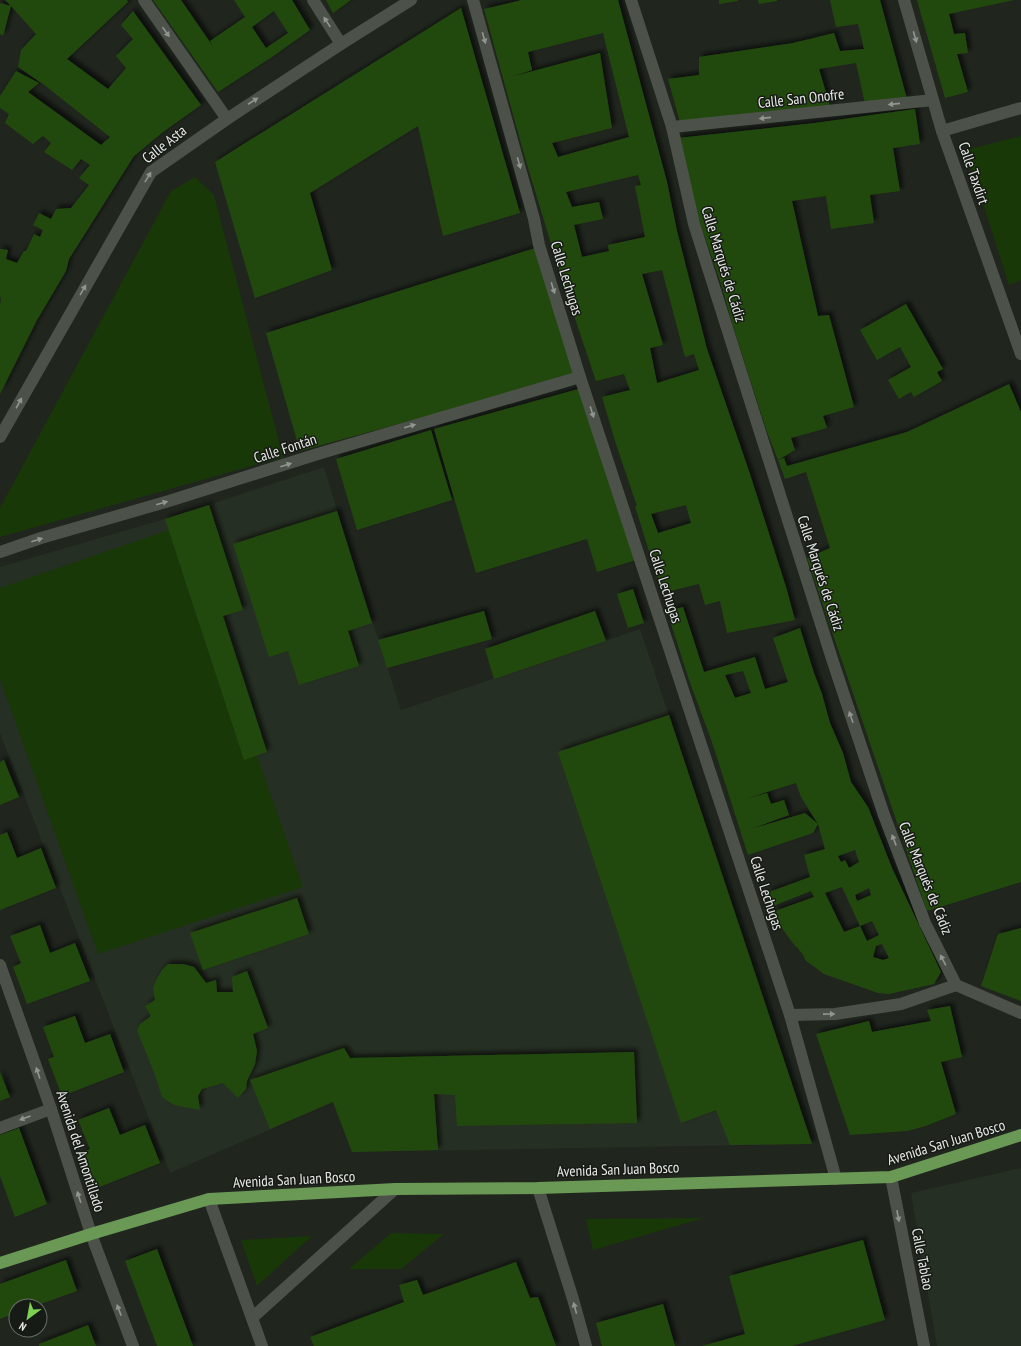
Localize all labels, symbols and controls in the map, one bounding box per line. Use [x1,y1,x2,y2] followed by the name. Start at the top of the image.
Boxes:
[323,17,331,27] one-way arrow
[162,27,170,37] one-way arrow
[481,32,487,44] one-way arrow
[912,32,918,44] one-way arrow
[757,84,845,112] street label: Calle San Onofre
[247,98,259,105] one-way arrow
[888,101,900,108] one-way arrow
[759,114,771,121] one-way arrow
[138,121,190,167] street label: Calle Asta
[955,139,993,207] street label: Calle Taxdirt
[516,157,522,169] one-way arrow
[144,172,152,182] one-way arrow
[697,204,751,324] street label: Calle Marqués de Cádiz
[547,239,587,317] street label: Calle Lechugas
[550,282,556,294] one-way arrow
[80,284,87,296] one-way arrow
[16,397,23,409] one-way arrow
[589,406,595,418] one-way arrow
[404,423,416,429] one-way arrow
[251,429,319,467] street label: Calle Fontán
[280,462,292,468] one-way arrow
[156,500,168,506] one-way arrow
[793,513,849,633] street label: Calle Marqués de Cádiz
[31,537,43,543] one-way arrow
[645,547,687,625] street label: Calle Lechugas
[848,711,854,723] one-way arrow
[895,819,957,937] street label: Calle Marqués de Cádiz
[890,834,896,846] one-way arrow
[746,854,788,932] street label: Calle Lechugas
[940,954,946,966] one-way arrow
[823,1011,836,1017] one-way arrow
[35,1067,41,1079] one-way arrow
[52,1088,110,1214] street label: Avenida del Amontillado
[885,1115,1007,1169] street label: Avenida San Juan Bosco
[19,1116,31,1122] one-way arrow
[556,1157,680,1181] street label: Avenida San Juan Bosco
[232,1166,356,1192] street label: Avenida San Juan Bosco
[76,1190,82,1202] one-way arrow
[896,1210,902,1222] one-way arrow
[908,1226,938,1292] street label: Calle Tablao
[8,1298,48,1338] north arrow
[572,1302,578,1314] one-way arrow
[116,1303,122,1315] one-way arrow
[16,1319,29,1334] text: N

